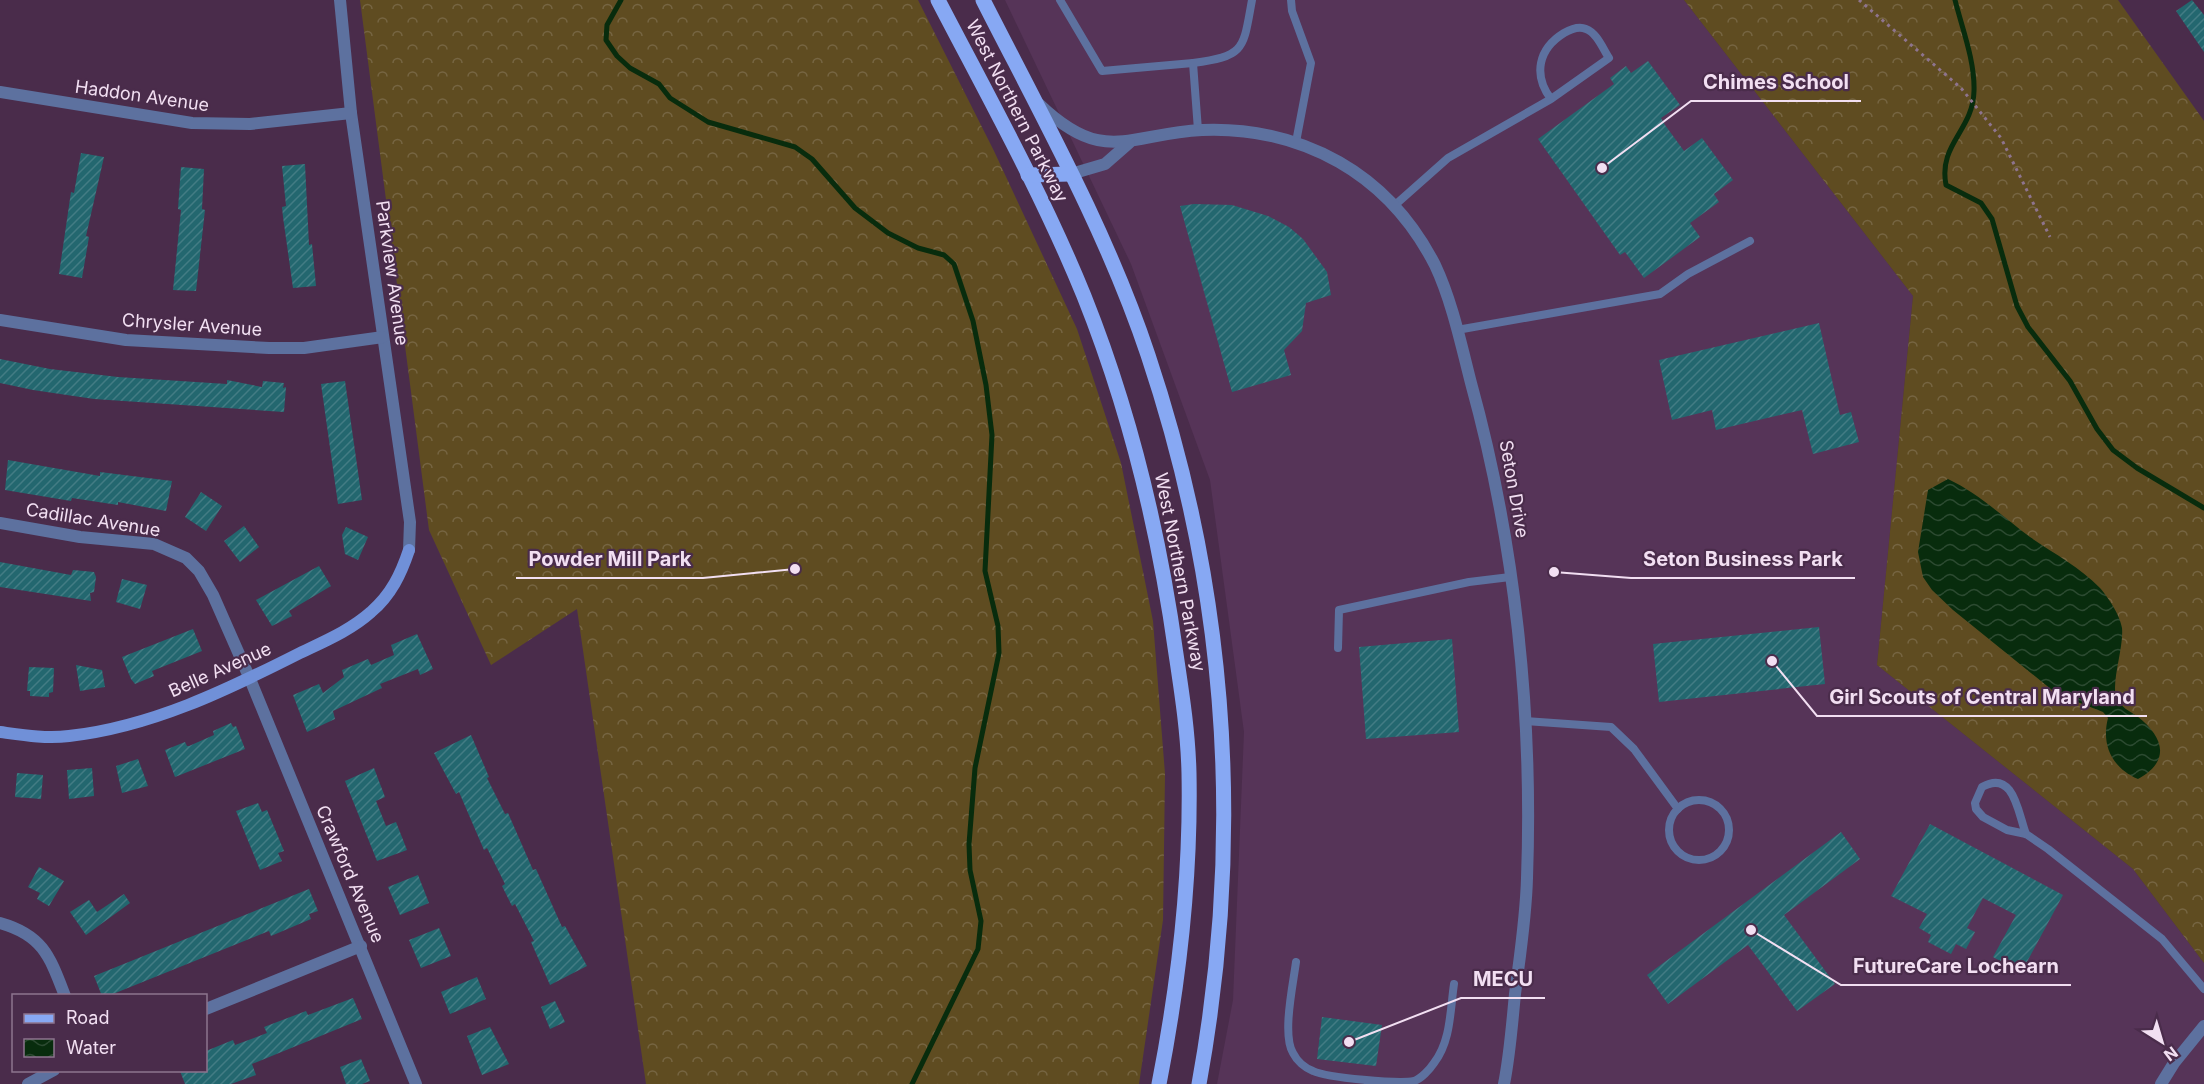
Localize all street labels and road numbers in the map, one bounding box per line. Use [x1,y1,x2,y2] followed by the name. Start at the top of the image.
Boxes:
[962,16,1073,206] street label: West Northern Parkway
[74,76,210,115] street label: Haddon Avenue
[372,199,413,347] street label: Parkview Avenue
[121,309,263,340] street label: Chrysler Avenue
[1496,438,1533,539] street label: Seton Drive
[1151,471,1210,673] street label: West Northern Parkway
[24,498,162,541] street label: Cadillac Avenue
[165,638,274,701] street label: Belle Avenue
[312,802,389,946] street label: Crawford Avenue

